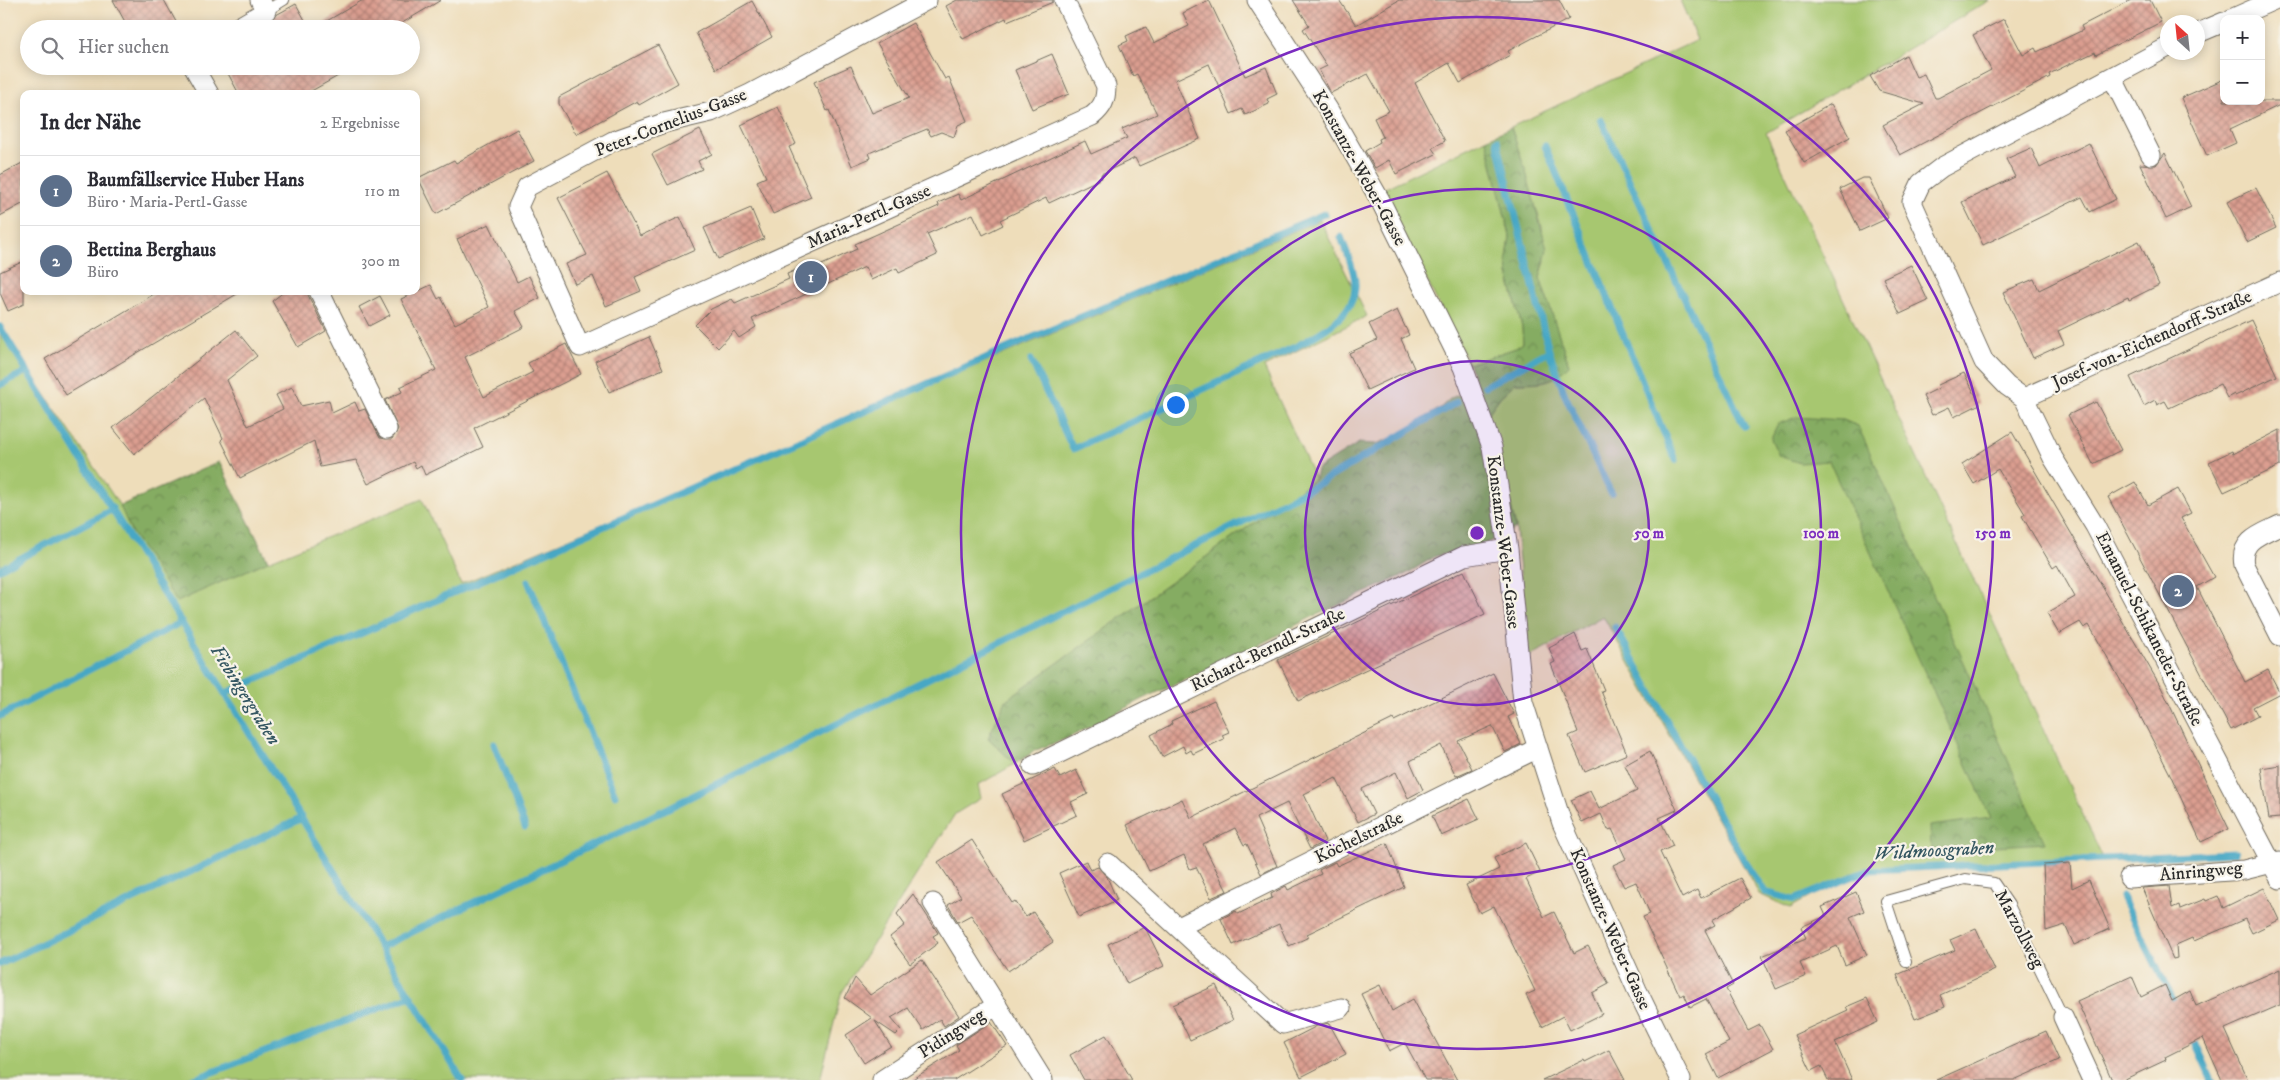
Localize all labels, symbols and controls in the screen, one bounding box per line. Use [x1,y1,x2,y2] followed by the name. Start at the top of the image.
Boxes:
[2160,15,2205,60] north arrow
[2220,15,2265,105] map controls
[2220,15,2265,60] button: +
[20,20,420,75] search box
[38,34,66,62] icon: search
[78,36,169,59] text: Hier suchen
[2220,60,2265,105] button: −
[592,84,750,162] street label: Peter-Cornelius-Gasse
[1307,86,1411,250] street label: Konstanze-Weber-Gasse
[40,110,141,136] text: In der Nähe
[320,113,400,133] text: 2 Ergebnisse
[87,169,304,192] text: Baumfällservice Huber Hans
[804,180,934,254] street label: Maria-Pertl-Gasse
[53,181,59,201] text: 1
[364,181,400,201] text: 110 m
[87,192,247,212] text: Büro · Maria-Pertl-Gasse
[87,239,216,262] text: Bettina Berghaus
[52,251,60,271] text: 2
[361,251,400,271] text: 300 m
[795,258,827,296] pin: 1
[87,262,119,282] text: Büro
[2047,286,2255,395] street label: Josef-von-Eichendorff-Straße
[1163,392,1189,418] your location
[1481,454,1525,630] street label: Konstanze-Weber-Gasse
[1468,524,1486,542] centre of rings
[1633,524,1665,543] text: 50 m
[1803,524,1840,543] text: 100 m
[1975,524,2011,543] text: 150 m
[2090,528,2208,730] street label: Emanuel-Schikaneder-Straße
[2162,572,2194,610] pin: 2
[1187,603,1349,697] street label: Richard-Berndl-Straße
[205,641,285,750] water label: Fiebingergraben
[1311,807,1407,869] street label: Köchelstraße
[1873,836,1995,866] water label: Wildmoosgraben
[1564,845,1656,1013] street label: Konstanze-Weber-Gasse
[2159,857,2244,887] street label: Ainringweg
[1989,886,2049,972] street label: Marzollweg
[915,1004,990,1064] street label: Pidingweg

